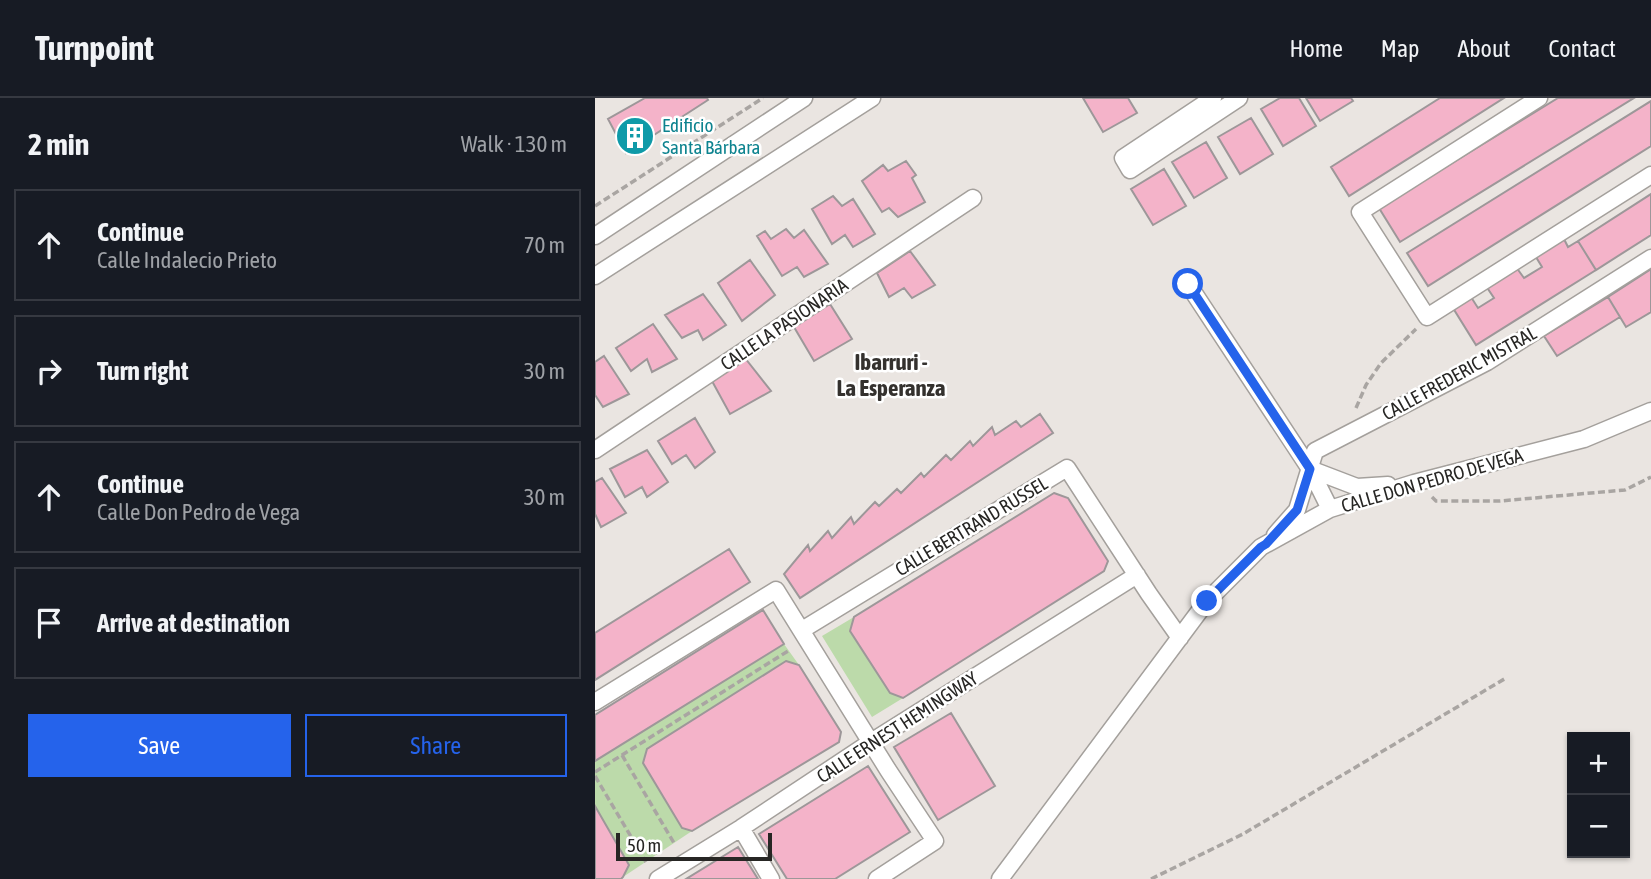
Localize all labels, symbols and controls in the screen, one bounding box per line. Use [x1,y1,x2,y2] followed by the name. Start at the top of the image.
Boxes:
[35,29,154,67] text: Turnpoint
[1289,35,1343,62] text: Home
[1381,35,1419,62] text: Map
[1457,35,1510,62] text: About
[1548,35,1616,62] text: Contact
[662,114,760,158] place label: Edificio Santa Bárbara
[614,115,656,157] building icon: Edificio Santa Bárbara
[28,127,89,161] text: 2 min
[461,131,567,157] text: Walk · 130 m
[97,217,184,247] text: Continue
[30,226,68,264] icon: ahead
[524,232,565,258] text: 70 m
[97,247,277,273] text: Calle Indalecio Prieto
[1172,268,1203,299] route start
[716,273,852,375] street label: CALLE LA PASIONARIA
[1378,321,1540,425] street label: CALLE FREDERIC MISTRAL
[836,349,946,401] district label: Ibarruri - La Esperanza
[30,352,68,390] icon: right
[97,356,188,386] text: Turn right
[524,358,565,384] text: 30 m
[1339,443,1526,516] street label: CALLE DON PEDRO DE VEGA
[97,469,184,499] text: Continue
[891,472,1052,580] street label: CALLE BERTRAND RUSSEL
[30,478,68,516] icon: ahead
[524,484,565,510] text: 30 m
[97,499,300,525] text: Calle Don Pedro de Vega
[1191,585,1222,616] route end
[30,604,68,642] icon: arrive
[97,608,290,638] text: Arrive at destination
[812,666,982,787] street label: CALLE ERNEST HEMINGWAY
[28,714,291,777] button: Save
[305,714,567,777] button: Share
[1567,732,1630,858] map controls
[1567,732,1630,795] button: +
[1567,795,1630,858] button: −
[616,830,772,862] scale bar
[627,834,661,856] text: 50 m

